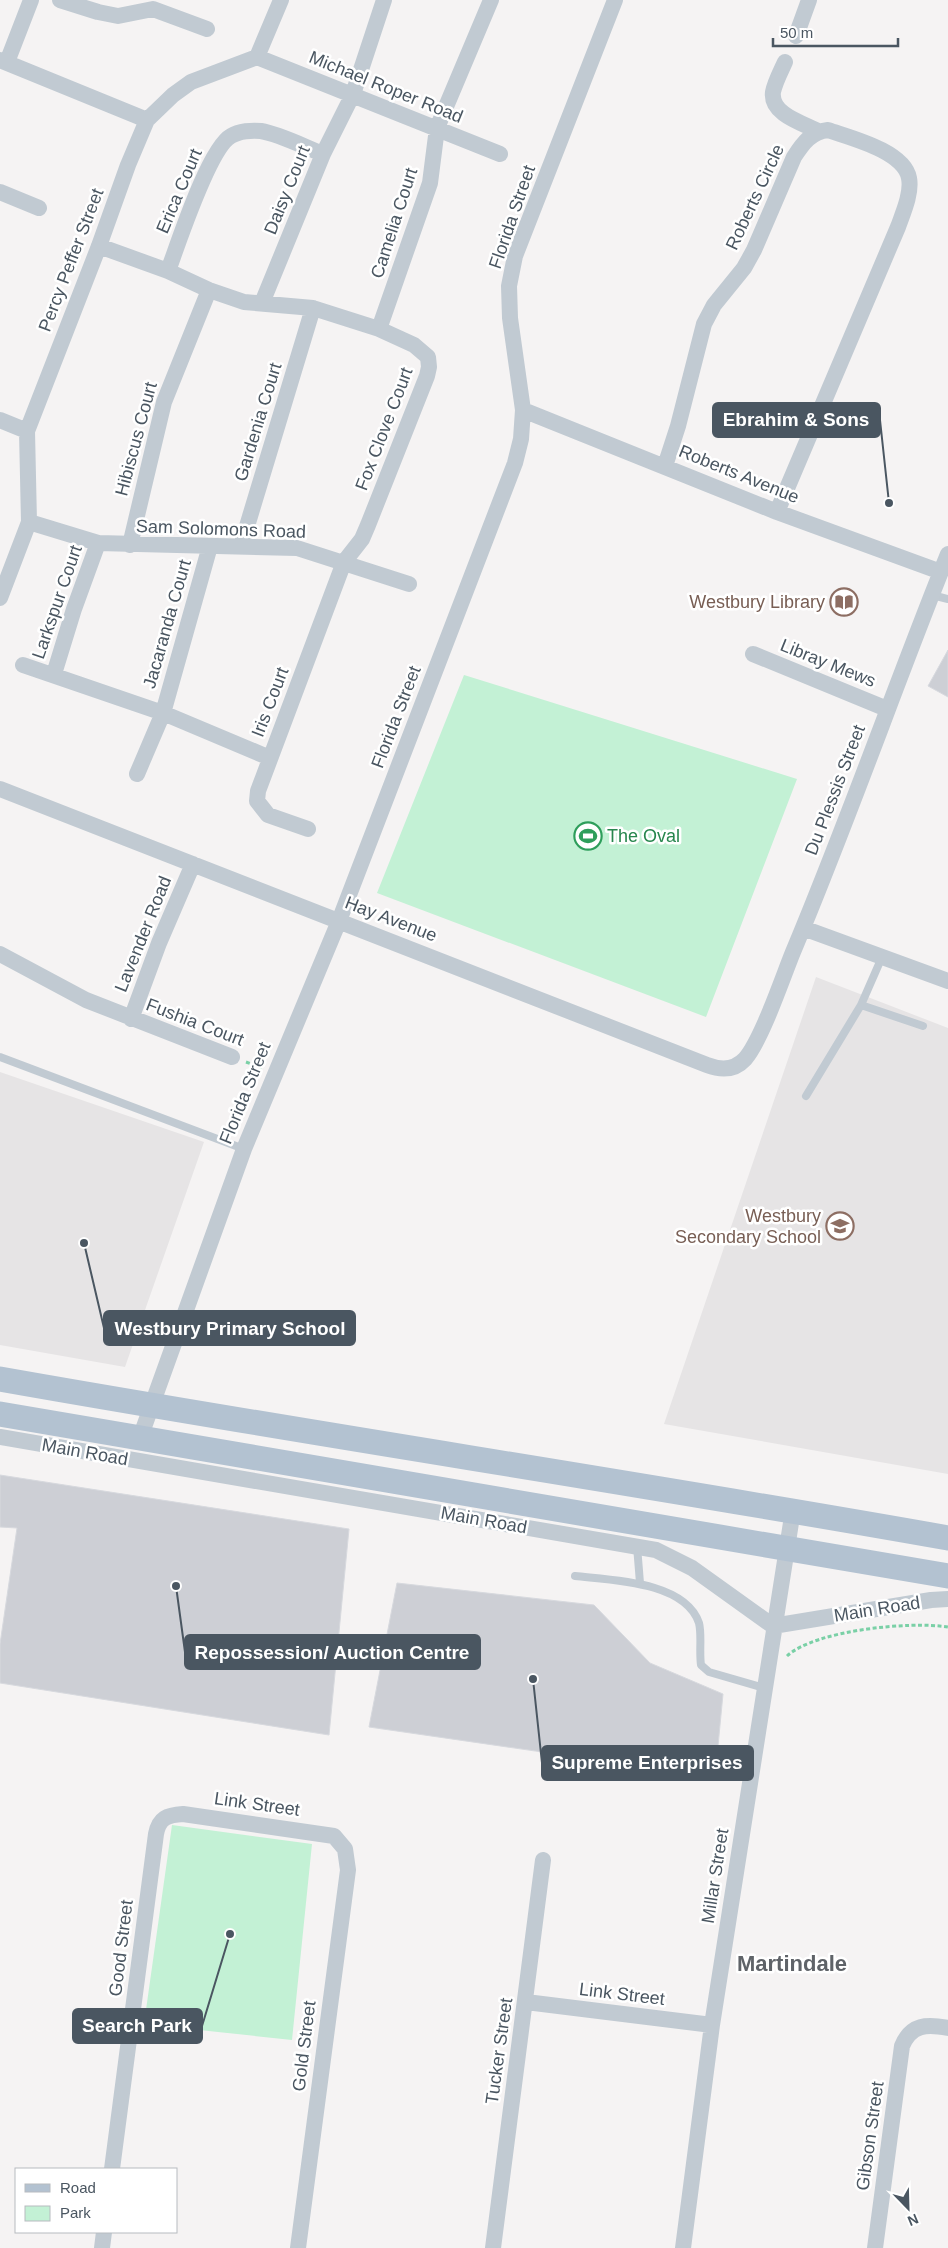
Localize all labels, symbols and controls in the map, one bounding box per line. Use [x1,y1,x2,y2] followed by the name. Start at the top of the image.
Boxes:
[773,15,898,47] scale bar
[780,24,813,41] text: 50 m
[306,47,466,127] street label: Michael Roper Road
[722,141,788,253] street label: Roberts Circle
[260,143,314,237] street label: Daisy Court
[152,146,206,236] street label: Erica Court
[485,163,539,271] street label: Florida Street
[367,165,421,281] street label: Camelia Court
[34,186,108,334] street label: Percy Peffer Street
[230,360,286,484] street label: Gardenia Court
[351,365,417,493] street label: Fox Clove Court
[111,380,161,498] street label: Hibiscus Court
[713,403,880,437] callout: Ebrahim & Sons
[723,409,869,430] text: Ebrahim & Sons
[676,441,802,507] street label: Roberts Avenue
[136,516,306,542] street label: Sam Solomons Road
[28,542,86,662] street label: Larkspur Court
[139,557,195,691] street label: Jacaranda Court
[829,587,859,617] library icon: Westbury Library
[689,592,825,612] place label: Westbury Library
[777,635,879,691] street label: Libray Mews
[367,663,425,771] street label: Florida Street
[248,664,292,740] street label: Iris Court
[801,722,869,858] street label: Du Plessis Street
[573,821,603,851] sports icon: The Oval
[607,826,680,846] place label: The Oval
[111,873,175,995] street label: Lavender Road
[342,892,440,946] street label: Hay Avenue
[143,994,247,1050] street label: Fushia Court
[215,1039,275,1147] street label: Florida Street
[675,1206,821,1247] place label: Westbury Secondary School
[825,1211,855,1241] school or university icon: Westbury Secondary School
[104,1311,355,1345] callout: Westbury Primary School
[115,1318,345,1339] text: Westbury Primary School
[40,1435,130,1469] street label: Main Road
[439,1503,529,1537] street label: Main Road
[832,1592,922,1626] street label: Main Road
[185,1635,480,1669] callout: Repossession/ Auction Centre
[195,1642,469,1663] text: Repossession/ Auction Centre
[542,1746,753,1780] callout: Supreme Enterprises
[551,1752,743,1773] text: Supreme Enterprises
[213,1788,301,1820] street label: Link Street
[698,1827,732,1925] street label: Millar Street
[105,1899,137,1997] street label: Good Street
[737,1951,847,1976] district label: Martindale
[578,1979,666,2009] street label: Link Street
[482,1996,516,2106] street label: Tucker Street
[289,2000,319,2092] street label: Gold Street
[73,2009,202,2043] callout: Search Park
[82,2015,192,2036] text: Search Park
[852,2080,888,2192] street label: Gibson Street
[15,2168,178,2233] legend
[60,2179,96,2196] text: Road
[883,2183,933,2233] north arrow
[60,2204,91,2221] text: Park
[905,2211,921,2229] text: N

